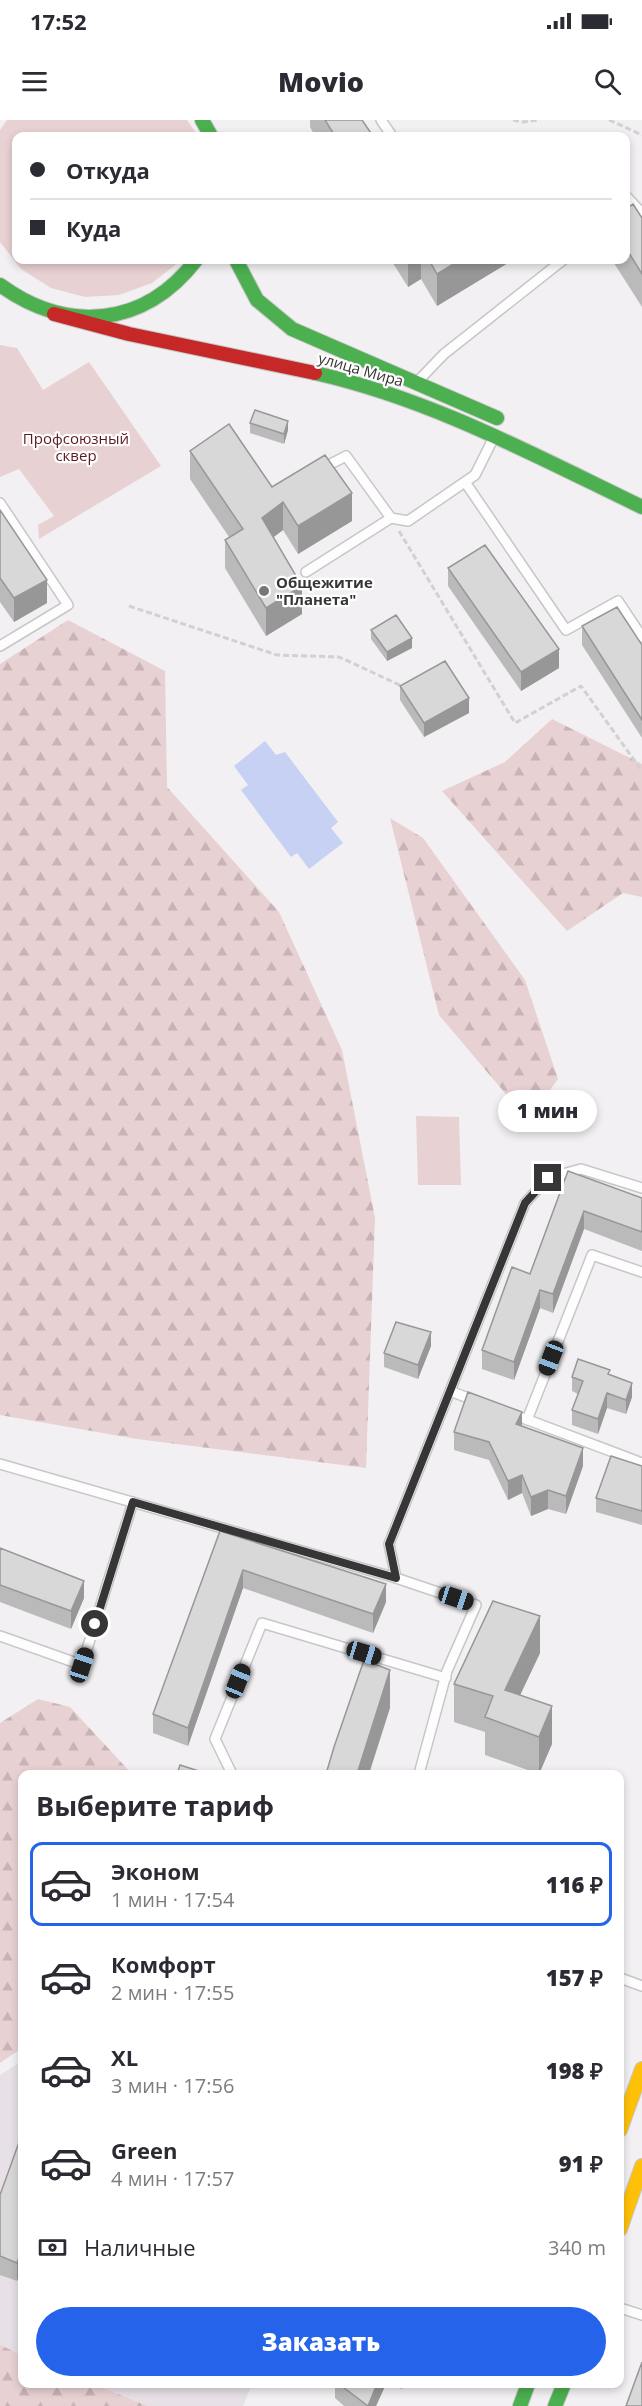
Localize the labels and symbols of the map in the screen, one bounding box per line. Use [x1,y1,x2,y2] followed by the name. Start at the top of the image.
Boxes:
[316,347,406,391] street label: улица Мира
[23,428,129,465] park label: Профсоюзный сквер
[276,572,373,609] place label: Общежитие "Планета"
[257,584,271,598] marker: Общежитие "Планета"
[498,1091,598,1133] callout: 1 мин
[534,1164,561,1191] route end
[536,1338,566,1378] car
[436,1584,476,1612] car
[81,1610,108,1637] route start
[344,1639,384,1667] car
[68,1645,96,1685] car
[223,1661,253,1701] car

